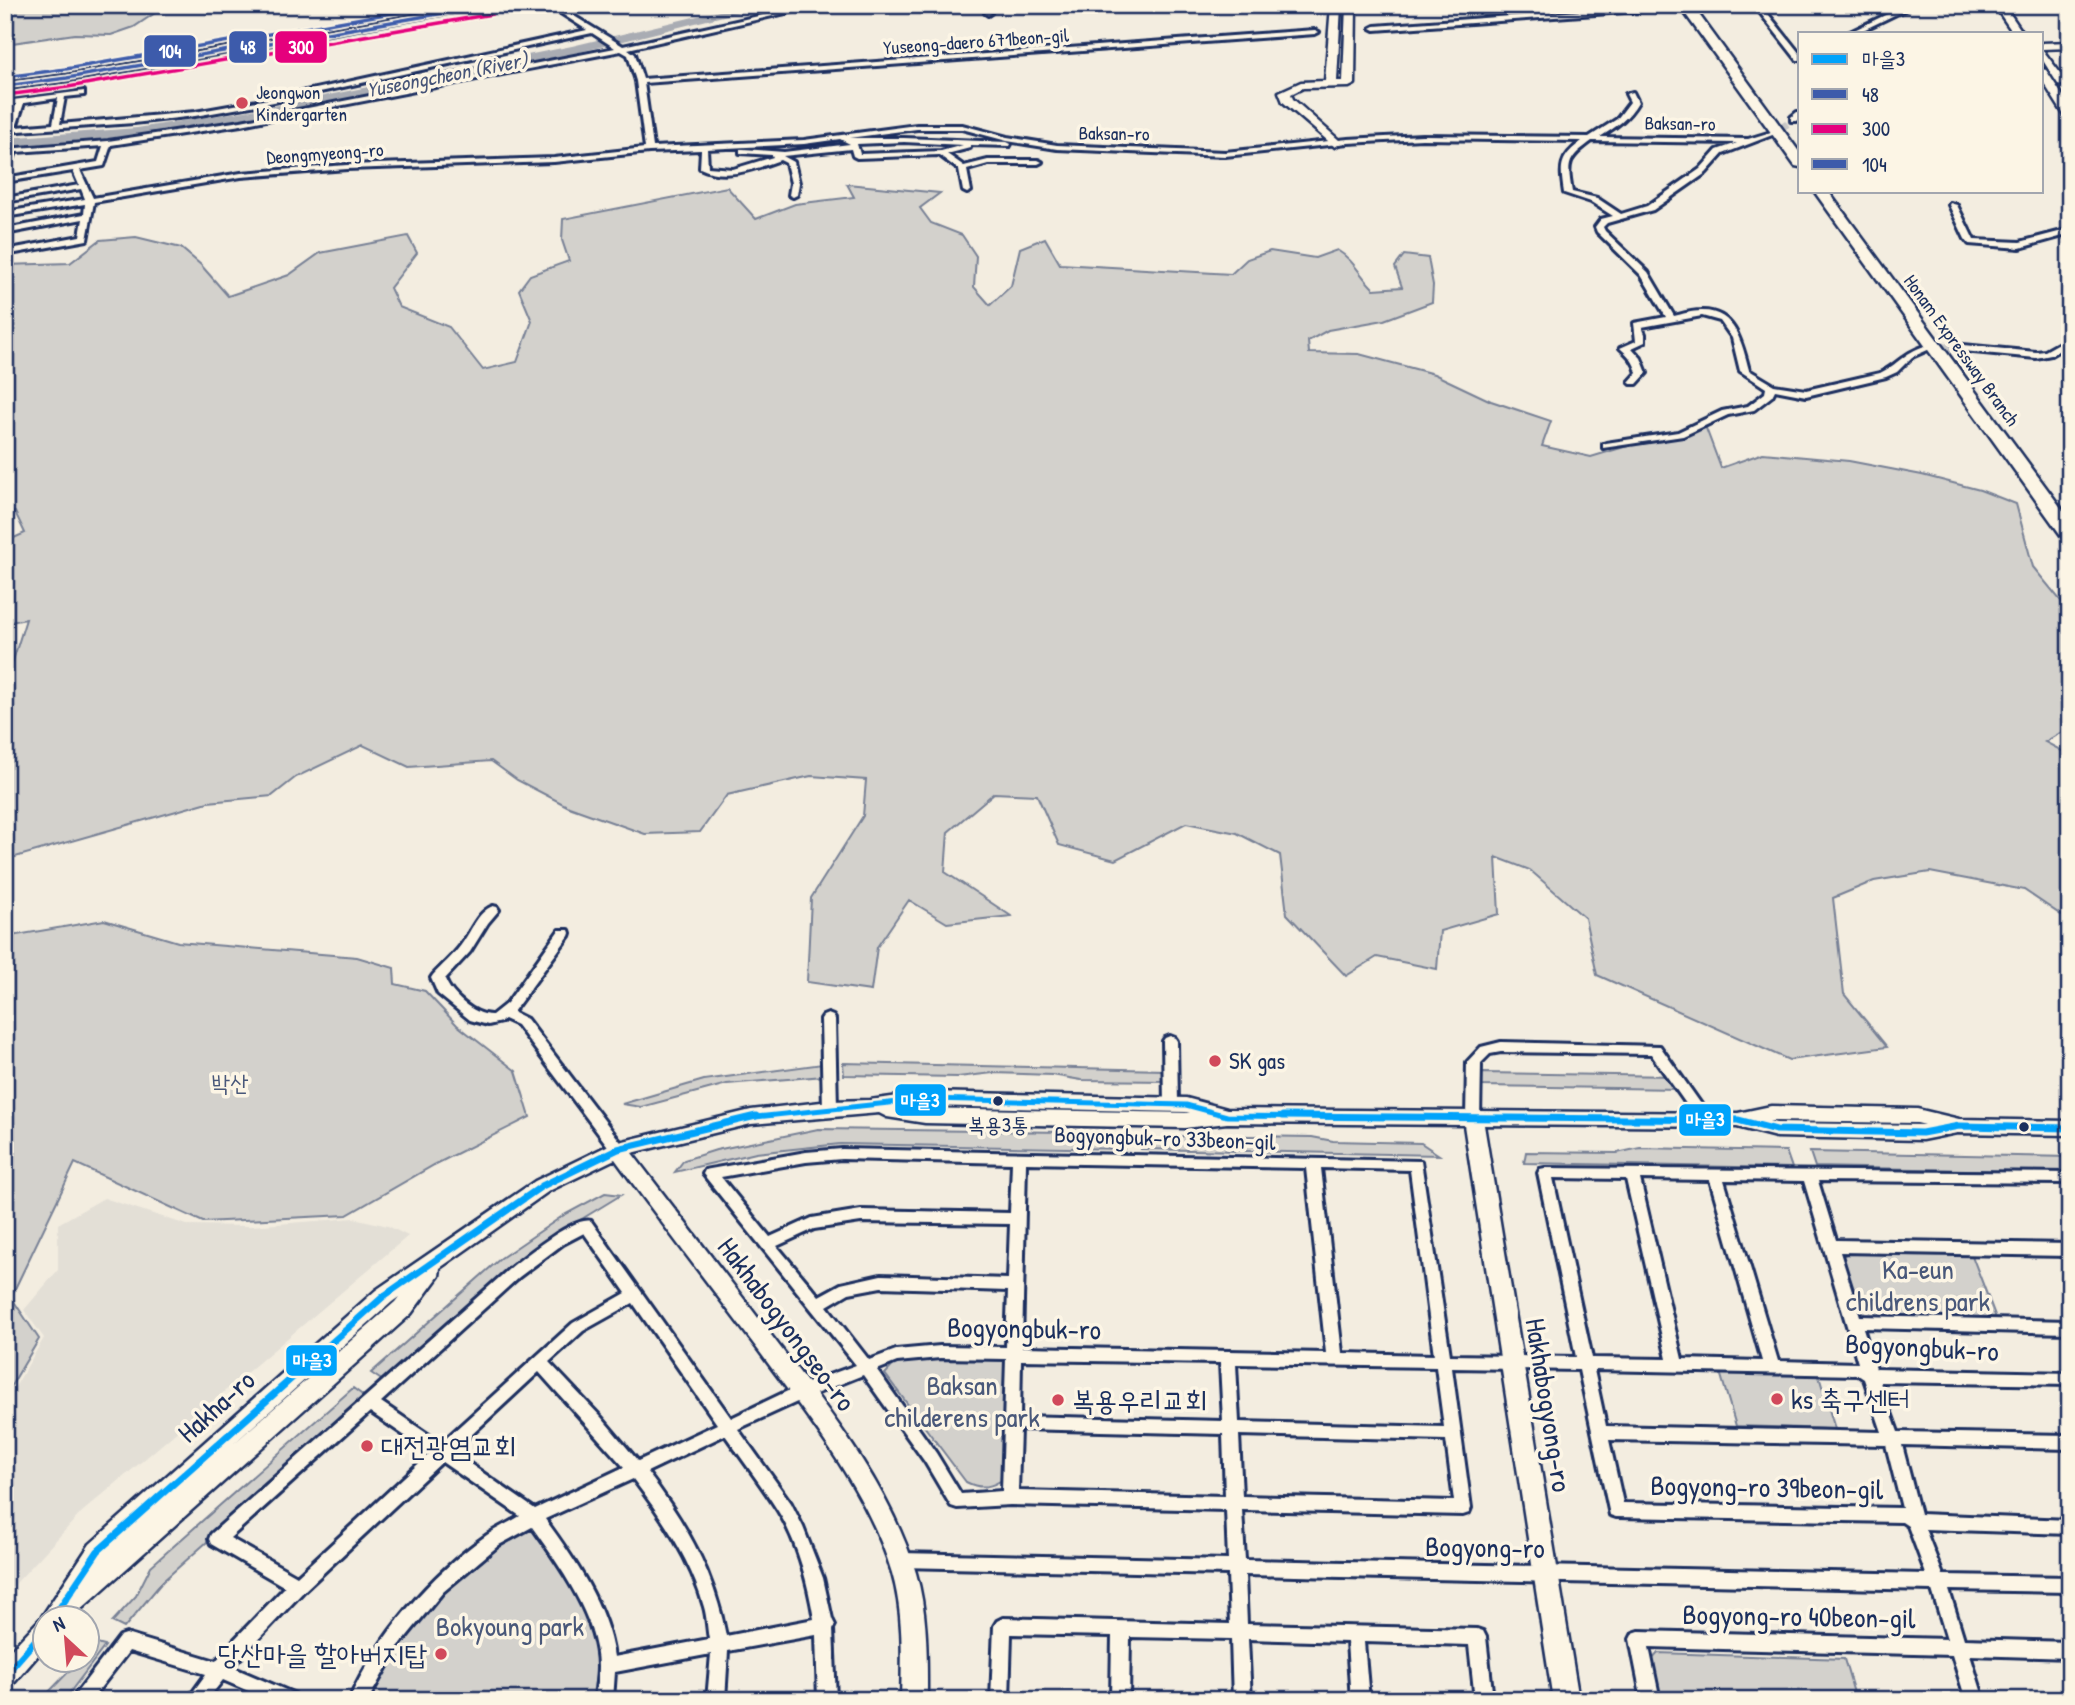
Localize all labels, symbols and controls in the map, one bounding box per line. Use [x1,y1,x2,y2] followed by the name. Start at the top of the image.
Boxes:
[882,21,1071,60] street label: Yuseong-daero 671beon-gil
[228,30,268,64] line badge: 48
[274,30,328,64] line badge: 300
[1798,32,2044,192] legend
[143,34,197,68] line badge: 104
[240,34,256,60] text: 48
[288,34,314,60] text: 300
[159,38,181,64] text: 104
[364,44,531,104] water label: Yuseongcheon (River)
[1862,44,1905,73] text: 마을3
[256,79,347,127] place label: Jeongwon Kindergarten
[1862,80,1879,109] text: 48
[234,95,250,111] marker: Jeongwon Kindergarten
[1644,109,1716,137] street label: Baksan-ro
[1862,114,1890,143] text: 300
[1078,119,1150,147] street label: Baksan-ro
[266,136,385,170] street label: Deongmyeong-ro
[1862,150,1887,179] text: 104
[1898,269,2026,431] street label: Honam Expressway Branch
[1229,1045,1285,1076] place label: SK gas
[1207,1053,1223,1069] marker: SK gas
[211,1067,249,1098] park label: 박산
[894,1083,947,1117] line badge: 마을3
[900,1087,940,1113] text: 마을3
[991,1094,1005,1108] marker: 복용3통
[1678,1103,1732,1137] line badge: 마을3
[1685,1106,1725,1132] text: 마을3
[968,1110,1028,1139] place label: 복용3통
[1054,1118,1277,1157] street label: Bogyongbuk-ro 33beon-gil
[2017,1120,2031,1134] unlabelled marker
[709,1229,865,1419] street label: Hakhabogyongseo-ro
[1846,1250,1991,1320] park label: Ka-eun childrens park
[947,1308,1101,1348] street label: Bogyongbuk-ro
[1517,1315,1581,1495] street label: Hakhabogyong-ro
[1844,1324,2000,1370] street label: Bogyongbuk-ro
[285,1344,338,1377] line badge: 마을3
[292,1347,332,1373] text: 마을3
[169,1361,263,1451] street label: Hakha-ro
[884,1366,1040,1436] park label: Baksan childerens park
[1791,1380,1910,1418] place label: ks 축구센터
[1072,1381,1207,1419] place label: 복용우리교회
[1769,1391,1785,1407] marker: ks 축구센터
[1050,1392,1066,1408] marker: 복용우리교회
[381,1427,516,1465] place label: 대전광염교회
[359,1438,375,1454] marker: 대전광염교회
[1650,1466,1884,1508] street label: Bogyong-ro 39beon-gil
[1425,1527,1545,1567] street label: Bogyong-ro
[1682,1595,1916,1637] street label: Bogyong-ro 40beon-gil
[32,1604,102,1674] north arrow
[436,1607,585,1645] park label: Bokyoung park
[48,1610,69,1638] text: N
[218,1635,427,1673] place label: 당산마을 할아버지탑
[433,1646,449,1662] marker: 당산마을 할아버지탑

